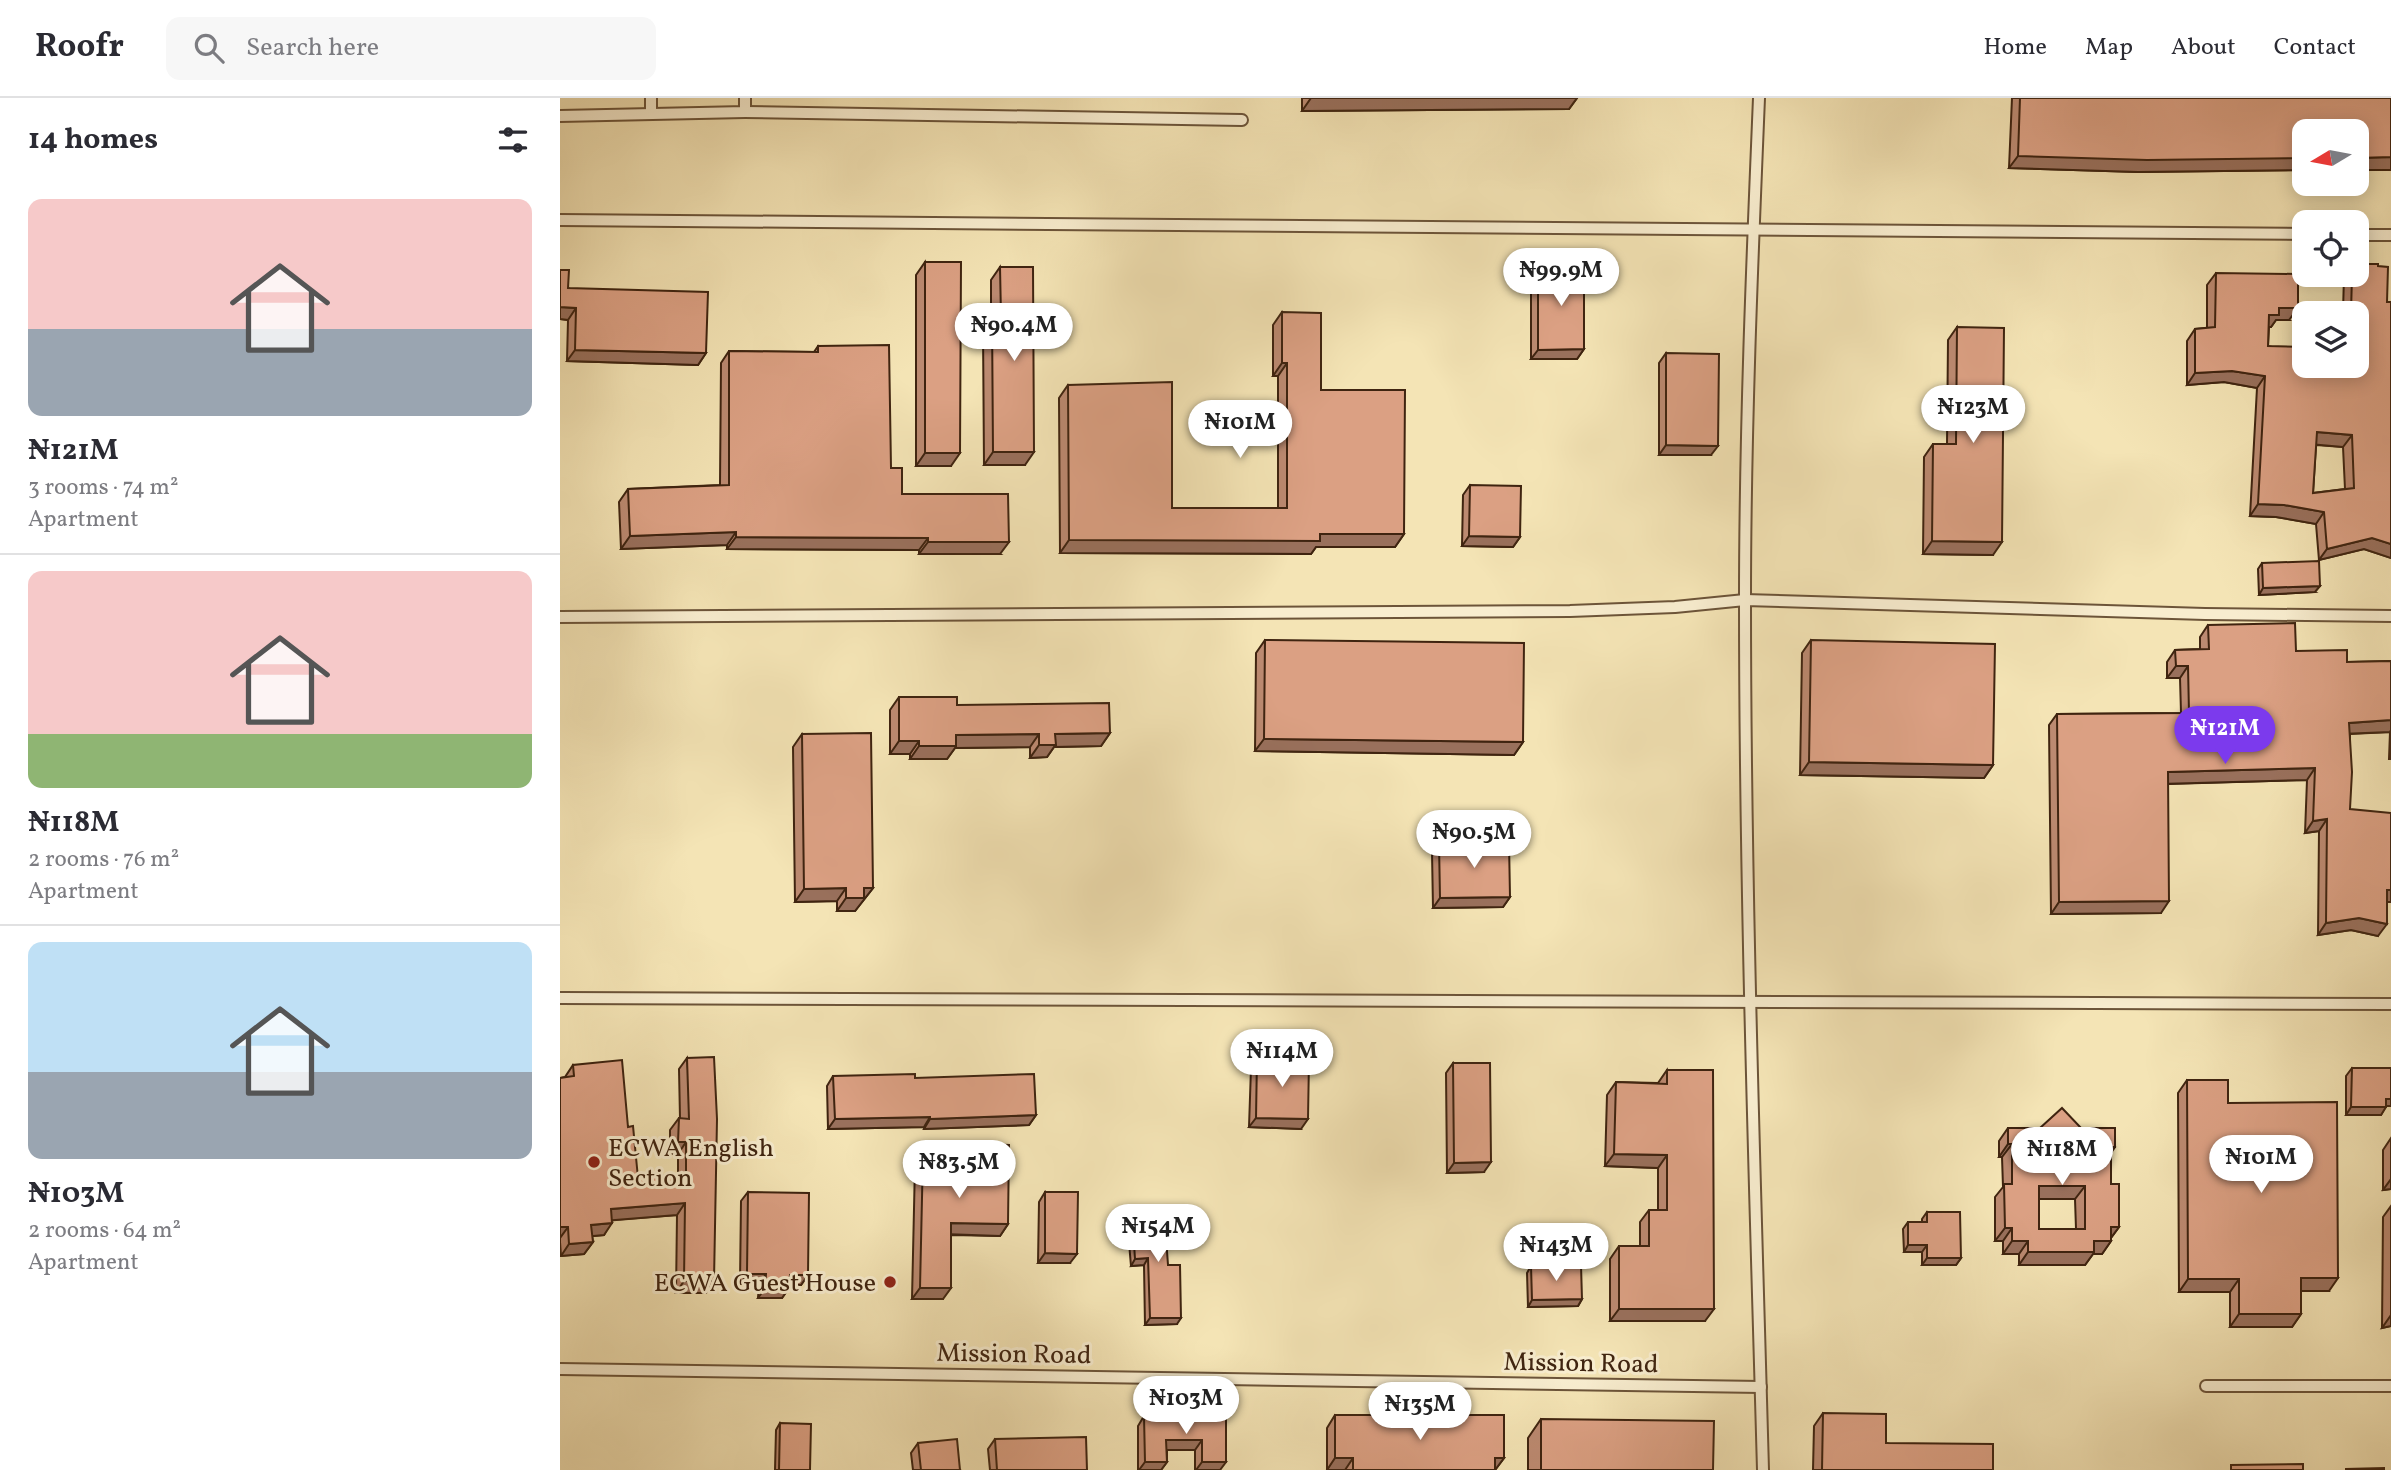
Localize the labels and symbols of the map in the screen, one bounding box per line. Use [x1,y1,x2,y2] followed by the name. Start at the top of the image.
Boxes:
[2292,119,2370,196] north arrow
[1504,248,1618,308] pin: ₦99.9M
[957,303,1071,363] pin: ₦90.4M
[1924,386,2022,445] pin: ₦123M
[1191,400,1289,460] pin: ₦101M
[2176,706,2274,766] pin: ₦121M
[1417,810,1531,870] pin: ₦90.5M
[1233,1030,1331,1089] pin: ₦114M
[2013,1128,2111,1187] pin: ₦118M
[608,1131,774,1197] place label: ECWA English Section
[2212,1136,2310,1195] pin: ₦101M
[902,1140,1016,1200] pin: ₦83.5M
[586,1154,602,1170] marker: ECWA English Section
[1109,1204,1207,1264] pin: ₦154M
[1507,1224,1605,1283] pin: ₦143M
[654,1266,876,1302] place label: ECWA Guest House
[882,1274,898,1290] marker: ECWA Guest House
[936,1336,1092,1374] street label: Mission Road
[1503,1345,1659,1383] street label: Mission Road
[1137,1376,1235,1436] pin: ₦103M
[1371,1382,1469,1442] pin: ₦135M

